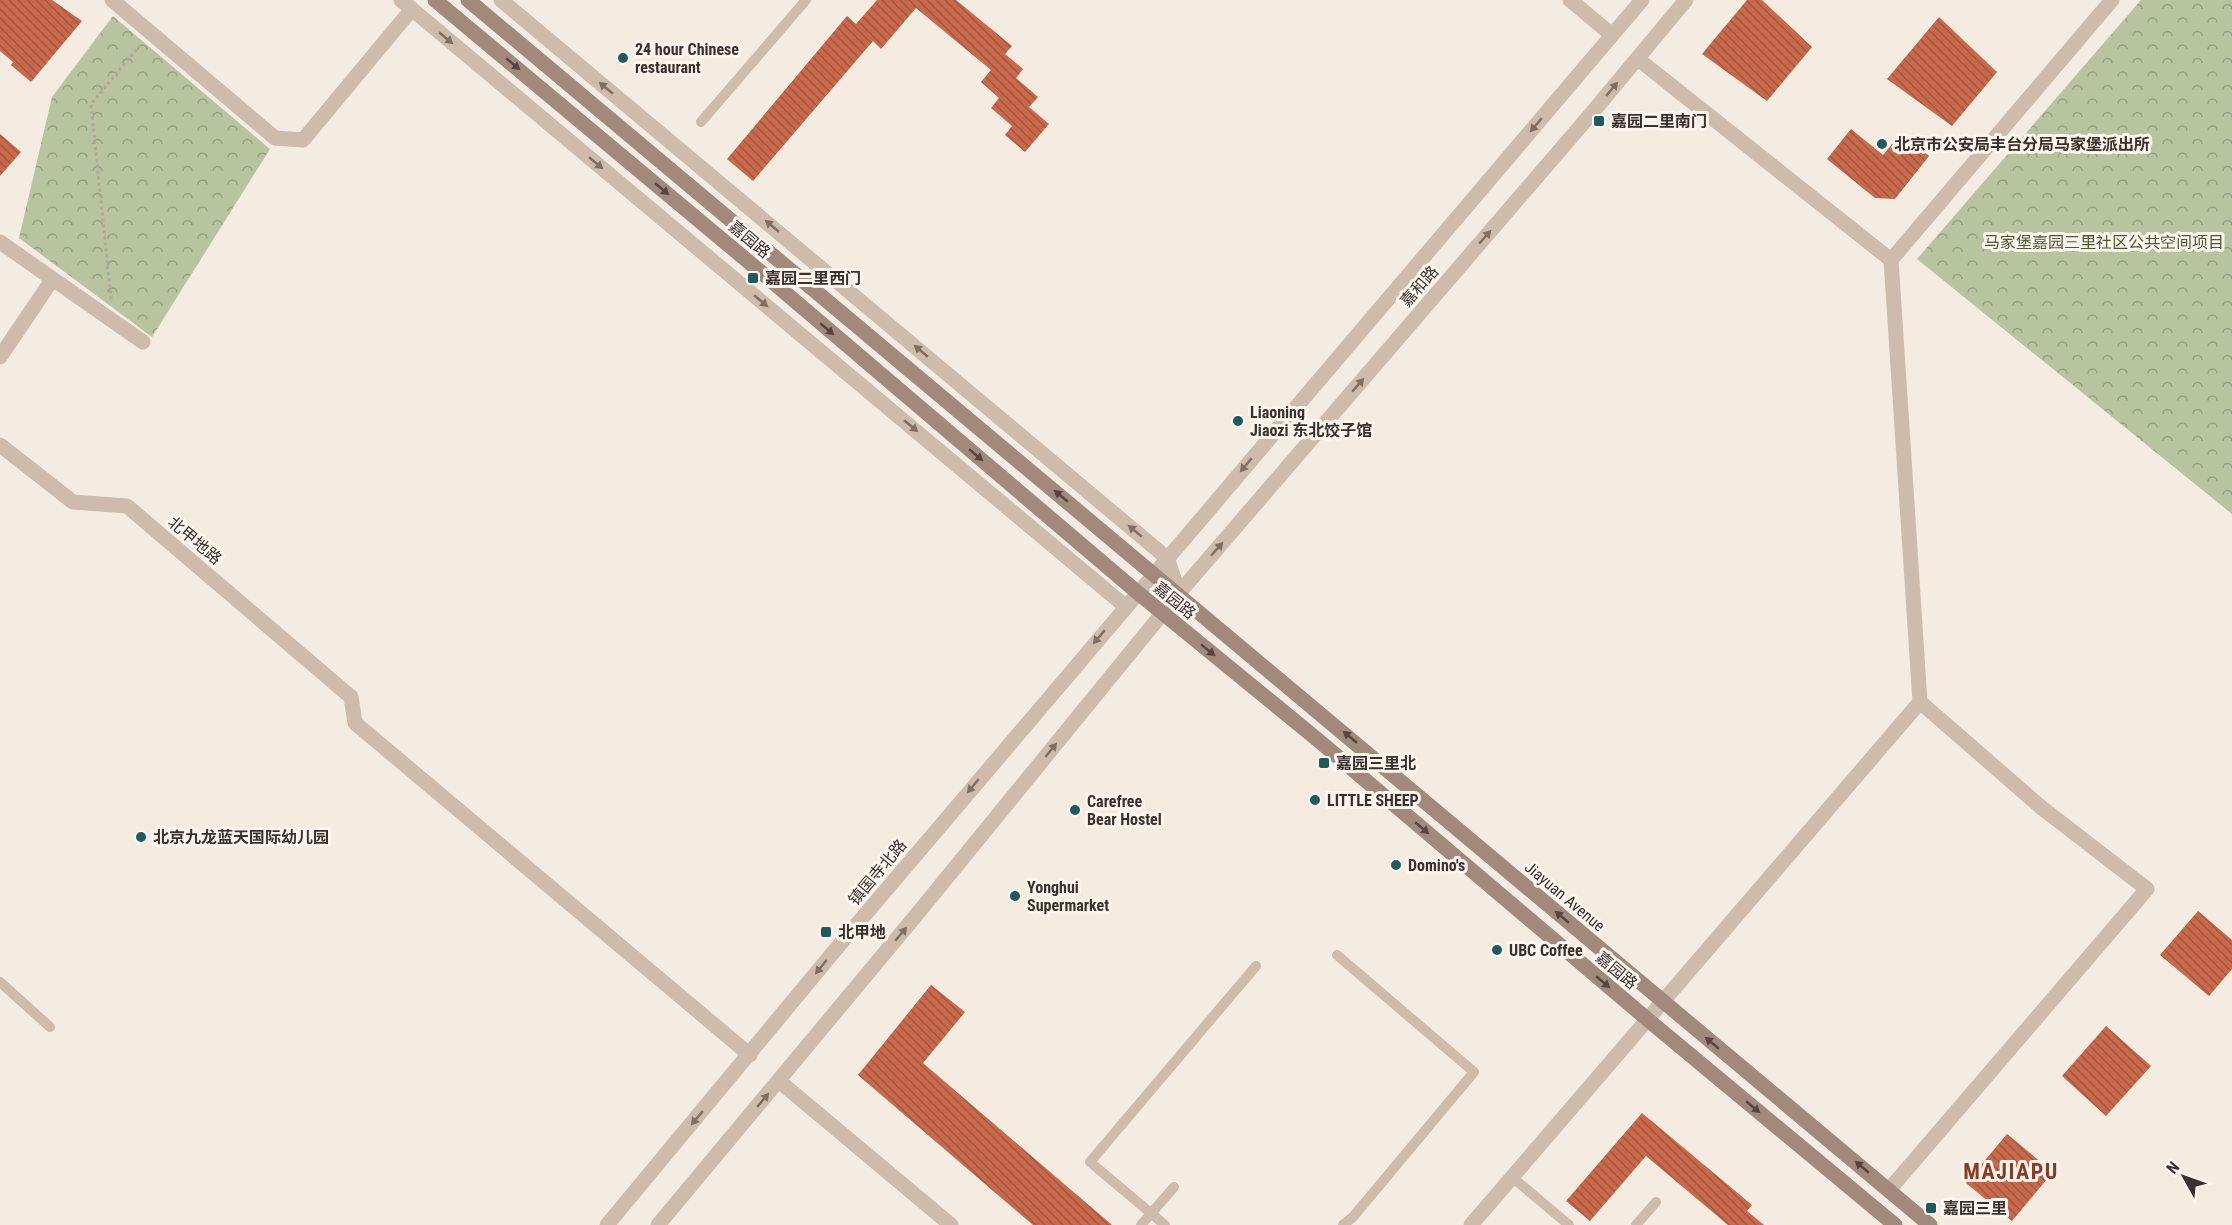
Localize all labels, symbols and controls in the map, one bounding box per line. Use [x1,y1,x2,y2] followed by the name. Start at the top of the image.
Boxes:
[438,31,454,44] one-way arrow
[635,40,739,77] place label: 24 hour Chinese restaurant
[616,51,630,65] marker: 24 hour Chinese restaurant
[505,58,520,70] one-way arrow
[598,81,614,94] one-way arrow
[1605,81,1618,97] one-way arrow
[1611,112,1707,131] place label: 嘉园二里南门
[1592,114,1606,128] marker: 嘉园二里南门
[1530,117,1543,132] one-way arrow
[1894,135,2150,154] place label: 北京市公安局丰台分局马家堡派出所
[1875,137,1889,151] marker: 北京市公安局丰台分局马家堡派出所
[588,156,604,169] one-way arrow
[654,183,670,196] one-way arrow
[725,217,774,262] street label: 嘉园路
[764,221,779,233] one-way arrow
[1478,230,1491,245] one-way arrow
[1984,233,2224,252] park label: 马家堡嘉园三里社区公共空间项目
[1396,262,1442,311] street label: 嘉和路
[765,269,861,288] place label: 嘉园二里西门
[746,271,760,285] marker: 嘉园二里西门
[753,295,769,308] one-way arrow
[819,322,835,335] one-way arrow
[913,345,929,358] one-way arrow
[1351,377,1364,393] one-way arrow
[1250,403,1372,440] place label: Liaoning Jiaozi 东北饺子馆
[1231,414,1245,428] marker: Liaoning Jiaozi 东北饺子馆
[903,420,919,433] one-way arrow
[968,448,983,461] one-way arrow
[1240,457,1253,473] one-way arrow
[1053,489,1069,502] one-way arrow
[164,513,225,568] street label: 北甲地路
[1127,524,1143,537] one-way arrow
[1210,542,1223,557] one-way arrow
[1150,578,1199,623] street label: 嘉园路
[1093,629,1106,645] one-way arrow
[1200,643,1215,656] one-way arrow
[1342,730,1358,743] one-way arrow
[1044,742,1057,758] one-way arrow
[1336,754,1416,773] place label: 嘉园三里北
[1317,756,1331,770] marker: 嘉园三里北
[967,778,980,794] one-way arrow
[1327,791,1419,810] place label: LITTLE SHEEP
[1087,792,1162,829] place label: Carefree Bear Hostel
[1308,793,1322,807] marker: LITTLE SHEEP
[1068,803,1082,817] marker: Carefree Bear Hostel
[1414,822,1430,835] one-way arrow
[153,828,329,847] place label: 北京九龙蓝天国际幼儿园
[134,830,148,844] marker: 北京九龙蓝天国际幼儿园
[844,836,910,909] street label: 镇国寺北路
[1408,856,1465,875] place label: Domino's
[1521,857,1609,935] street label: Jiayuan Avenue
[1389,858,1403,872] marker: Domino's
[1027,878,1109,915] place label: Yonghui Supermarket
[1008,889,1022,903] marker: Yonghui Supermarket
[1555,911,1570,924] one-way arrow
[838,923,886,942] place label: 北甲地
[819,925,833,939] marker: 北甲地
[894,927,907,942] one-way arrow
[1509,941,1583,960] place label: UBC Coffee
[1490,943,1504,957] marker: UBC Coffee
[1592,948,1641,993] street label: 嘉园路
[814,959,827,975] one-way arrow
[1595,975,1611,988] one-way arrow
[1704,1036,1720,1049] one-way arrow
[757,1092,770,1108] one-way arrow
[1745,1100,1760,1112] one-way arrow
[691,1110,704,1125] one-way arrow
[2154,1147,2214,1207] north arrow
[2162,1158,2183,1178] text: N
[1963,1159,2059,1184] district label: MAJIAPU
[1854,1162,1869,1174] one-way arrow
[1943,1199,2007,1218] place label: 嘉园三里
[1924,1201,1938,1215] marker: 嘉园三里

